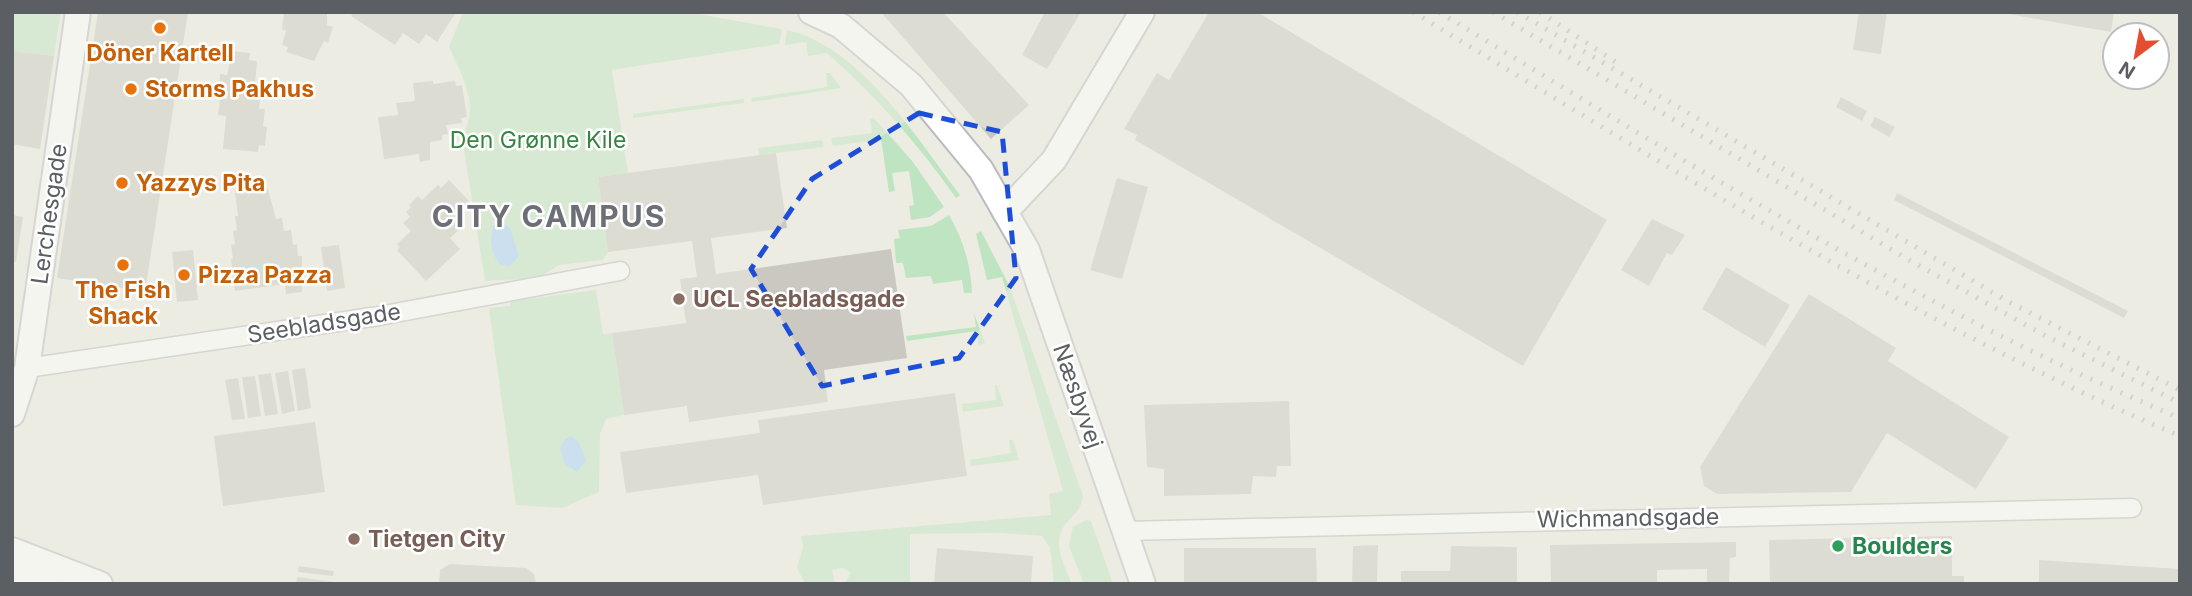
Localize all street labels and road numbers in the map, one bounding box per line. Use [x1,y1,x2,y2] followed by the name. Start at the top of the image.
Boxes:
[25,142,73,286] street label: Lerchesgade
[245,297,403,349] street label: Seebladsgade
[1047,340,1109,452] street label: Næsbyvej
[1537,502,1719,534] street label: Wichmandsgade

